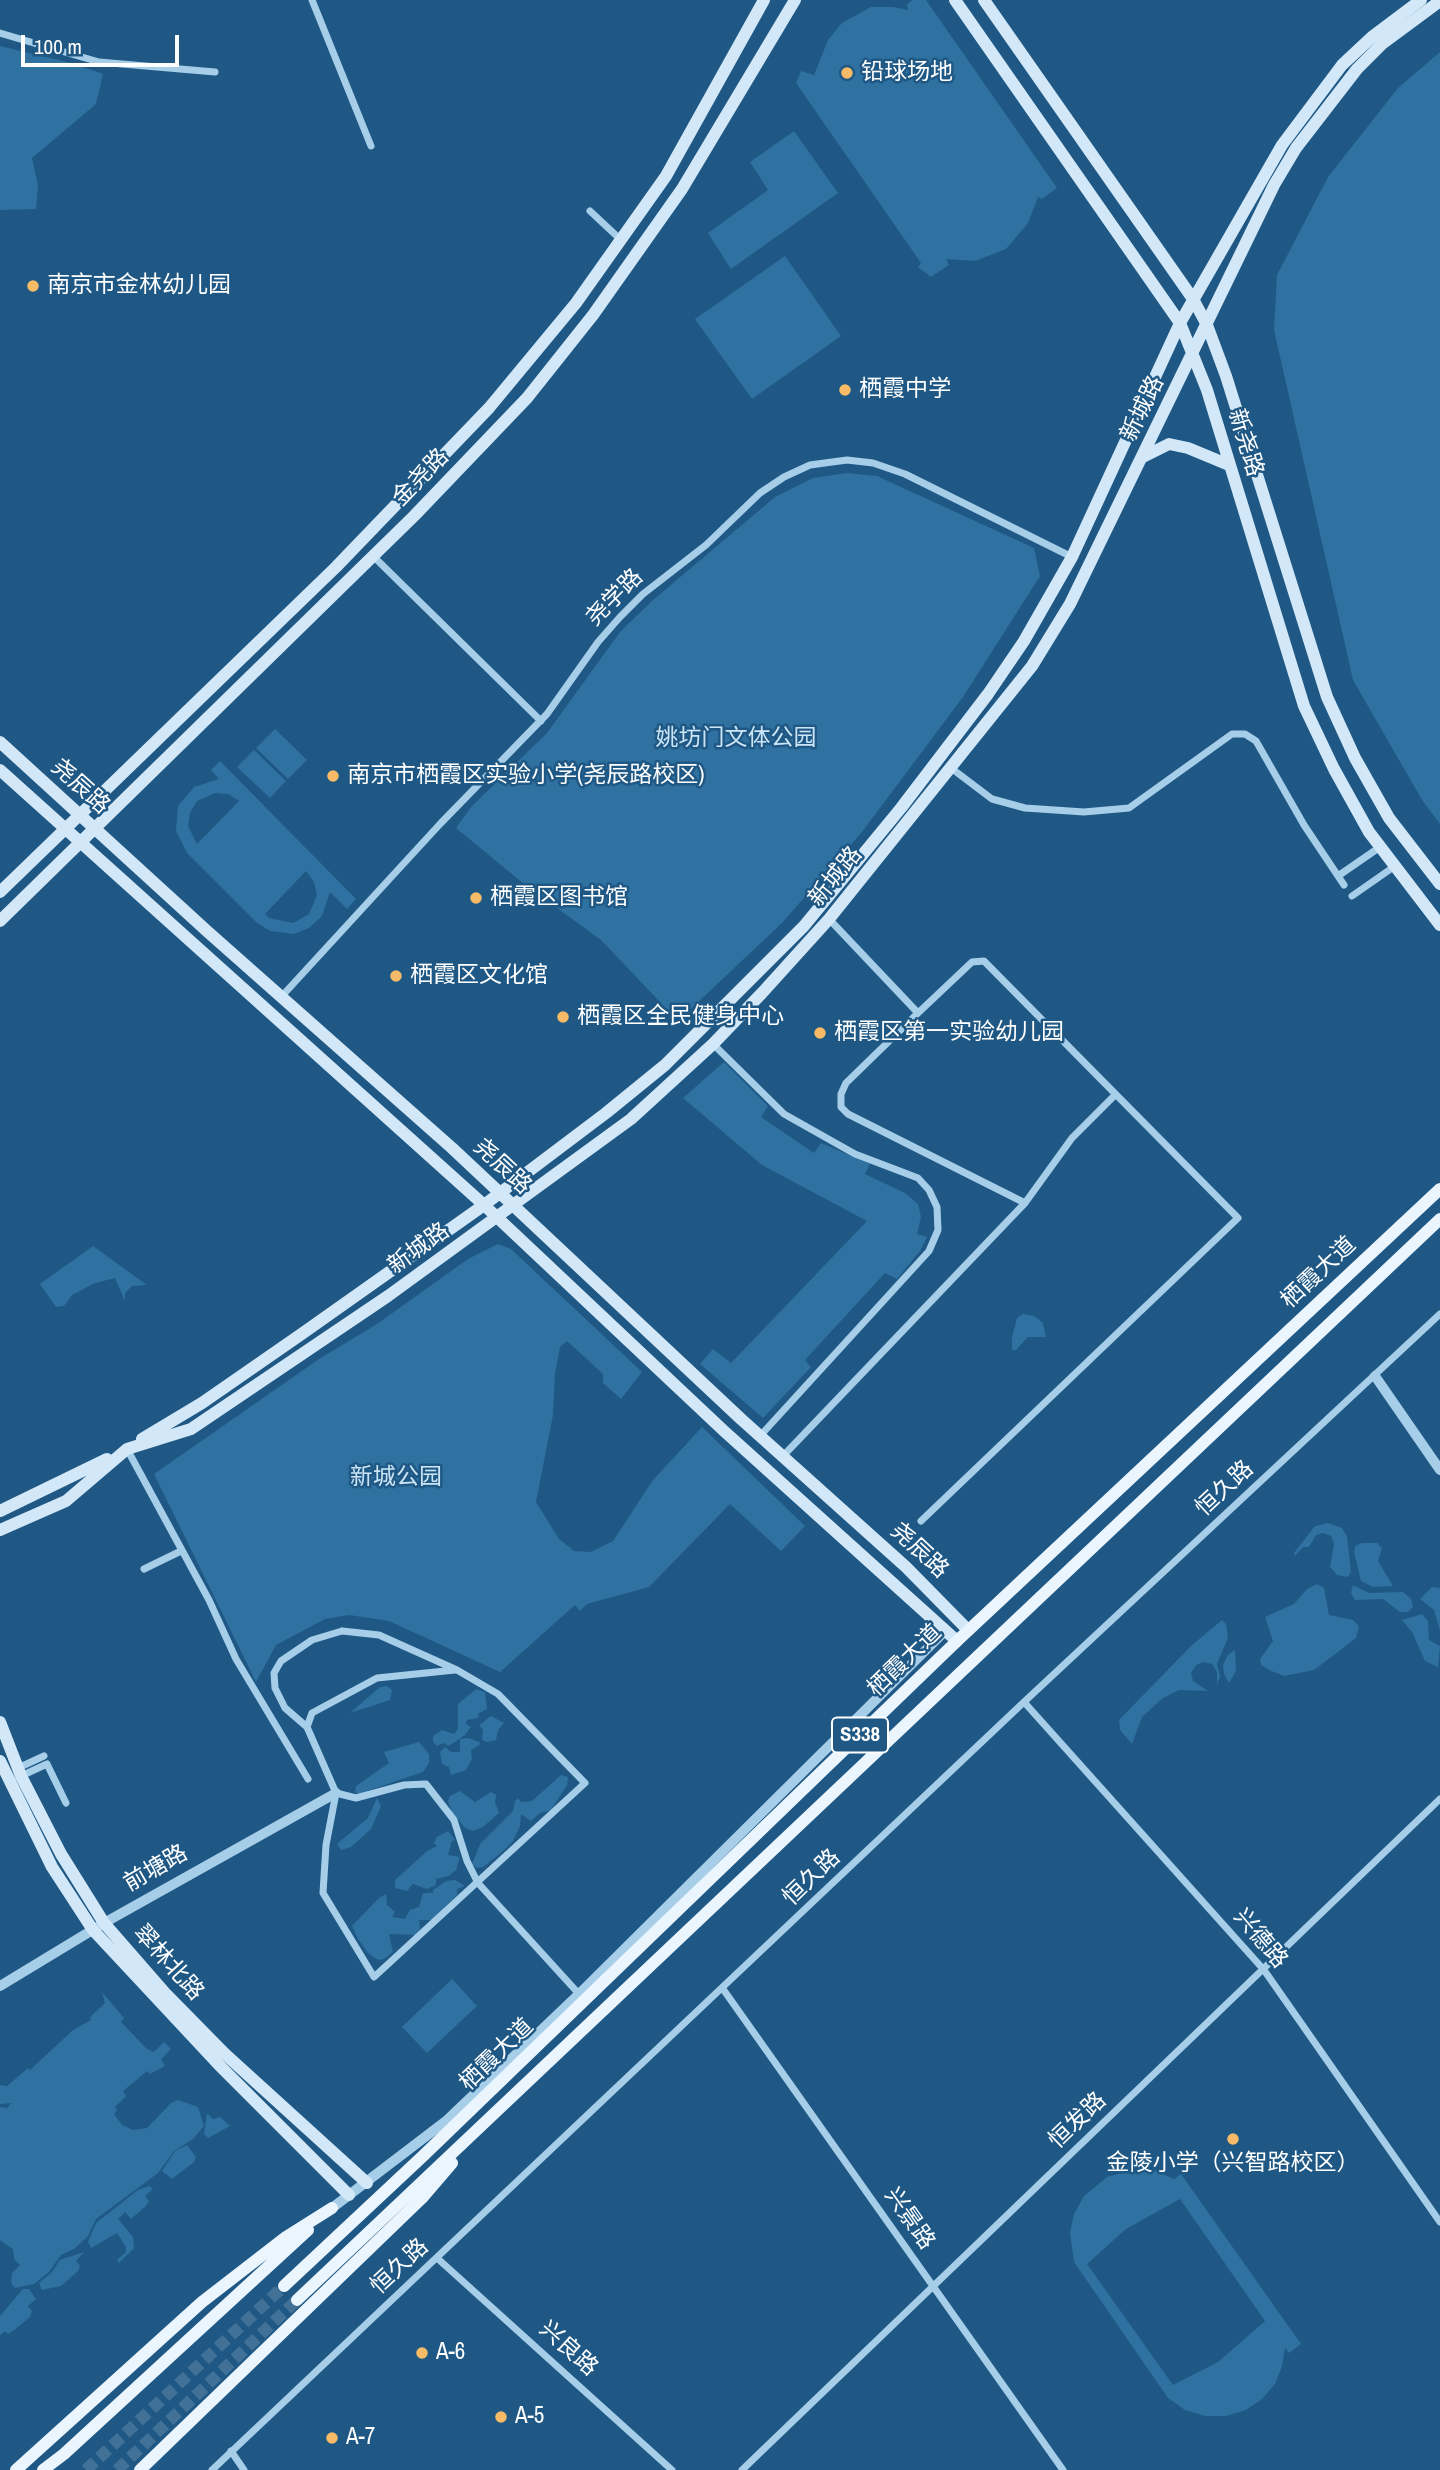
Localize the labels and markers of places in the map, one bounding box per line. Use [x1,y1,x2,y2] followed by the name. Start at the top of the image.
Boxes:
[861,59,953,87] place label: 铅球场地
[839,65,855,81] marker: 铅球场地
[47,272,231,300] place label: 南京市金林幼儿园
[25,278,41,294] marker: 南京市金林幼儿园
[859,376,951,404] place label: 栖霞中学
[837,382,853,398] marker: 栖霞中学
[347,762,705,790] place label: 南京市栖霞区实验小学(尧辰路校区)
[325,768,341,784] marker: 南京市栖霞区实验小学(尧辰路校区)
[490,884,628,912] place label: 栖霞区图书馆
[468,890,484,906] marker: 栖霞区图书馆
[410,962,548,990] place label: 栖霞区文化馆
[388,968,404,984] marker: 栖霞区文化馆
[577,1003,784,1031] place label: 栖霞区全民健身中心
[555,1009,571,1025] marker: 栖霞区全民健身中心
[834,1019,1064,1047] place label: 栖霞区第一实验幼儿园
[812,1025,828,1041] marker: 栖霞区第一实验幼儿园
[1225,2131,1241,2147] marker: 金陵小学（兴智路校区）
[1107,2150,1359,2178] place label: 金陵小学（兴智路校区）
[436,2339,465,2367] place label: A-6
[414,2345,430,2361] marker: A-6
[515,2403,544,2431] place label: A-5
[493,2409,509,2425] marker: A-5
[346,2424,375,2452] place label: A-7
[324,2430,340,2446] marker: A-7

